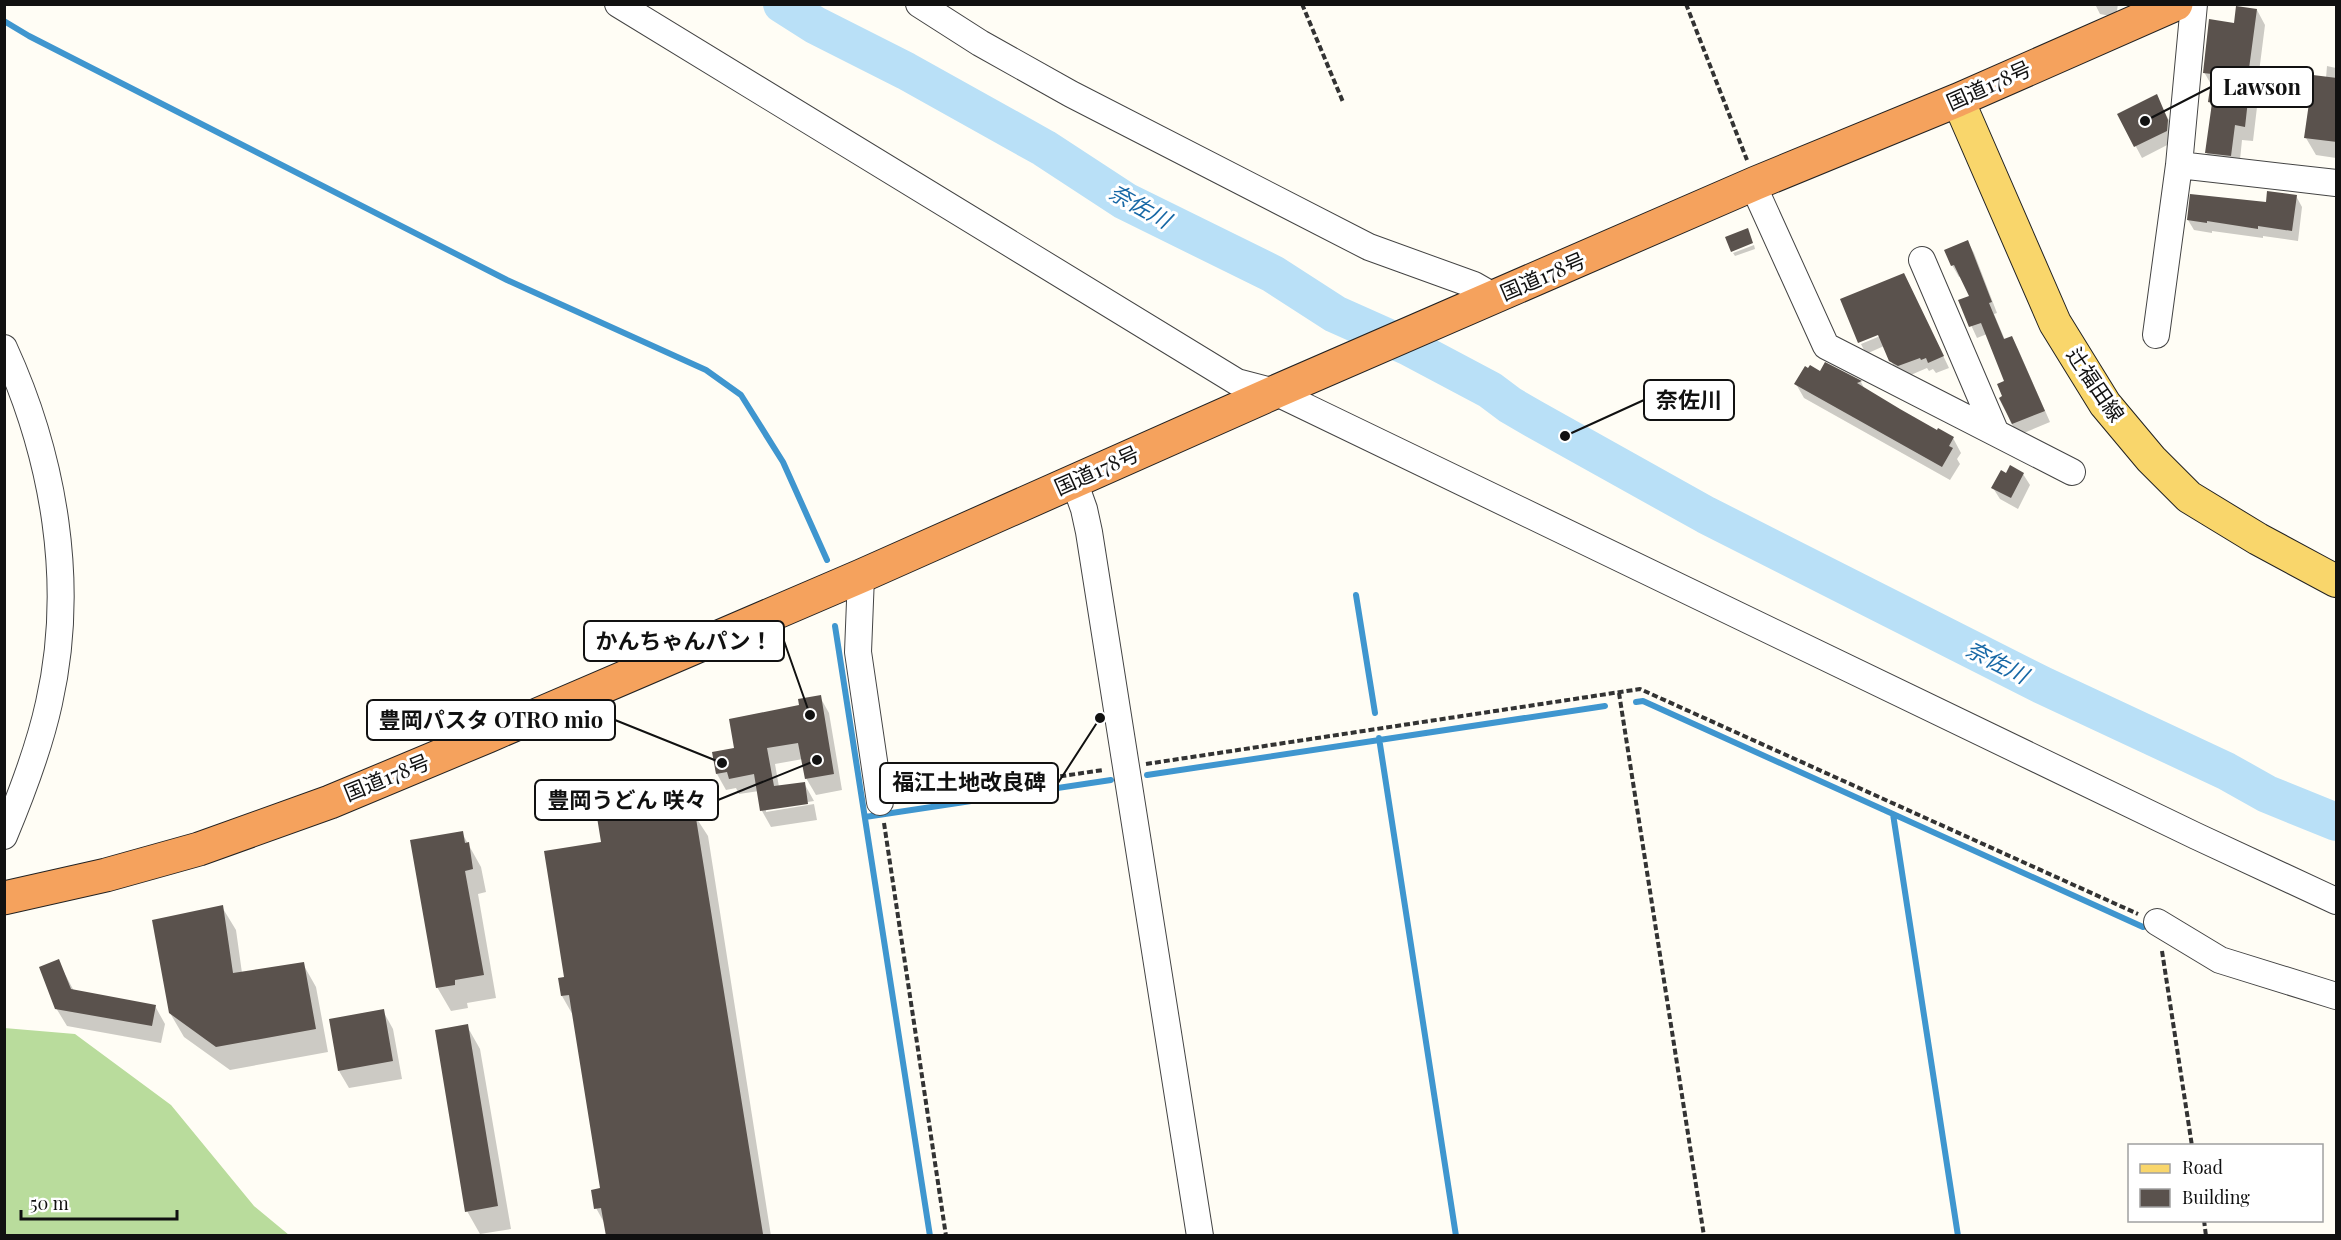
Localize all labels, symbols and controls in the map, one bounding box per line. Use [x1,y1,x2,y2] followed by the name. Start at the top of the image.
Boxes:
[1941,53,2035,115] street label: 国道178号
[2211,67,2313,107] callout: Lawson
[2223,71,2301,101] text: Lawson
[1104,176,1178,235] water label: 奈佐川
[1495,245,1589,306] street label: 国道178号
[2062,341,2132,427] street label: 辻福田線
[1644,380,1734,420] callout: 奈佐川
[1656,384,1722,414] text: 奈佐川
[1049,438,1143,500] street label: 国道178号
[584,621,784,661] callout: かんちゃんパン！
[595,625,773,655] text: かんちゃんパン！
[1961,633,2035,690] water label: 奈佐川
[367,700,615,740] callout: 豊岡パスタ OTRO mio
[379,704,603,734] text: 豊岡パスタ OTRO mio
[339,746,433,806] street label: 国道178号
[880,763,1058,803] callout: 福江土地改良碑
[892,766,1046,796] text: 福江土地改良碑
[535,780,718,820] callout: 豊岡うどん 咲々
[547,784,707,814] text: 豊岡うどん 咲々
[2128,1144,2323,1222] legend
[2182,1155,2223,1179] text: Road
[21,1183,177,1221] scale bar
[2182,1185,2250,1209] text: Building
[30,1191,69,1215] text: 50 m

